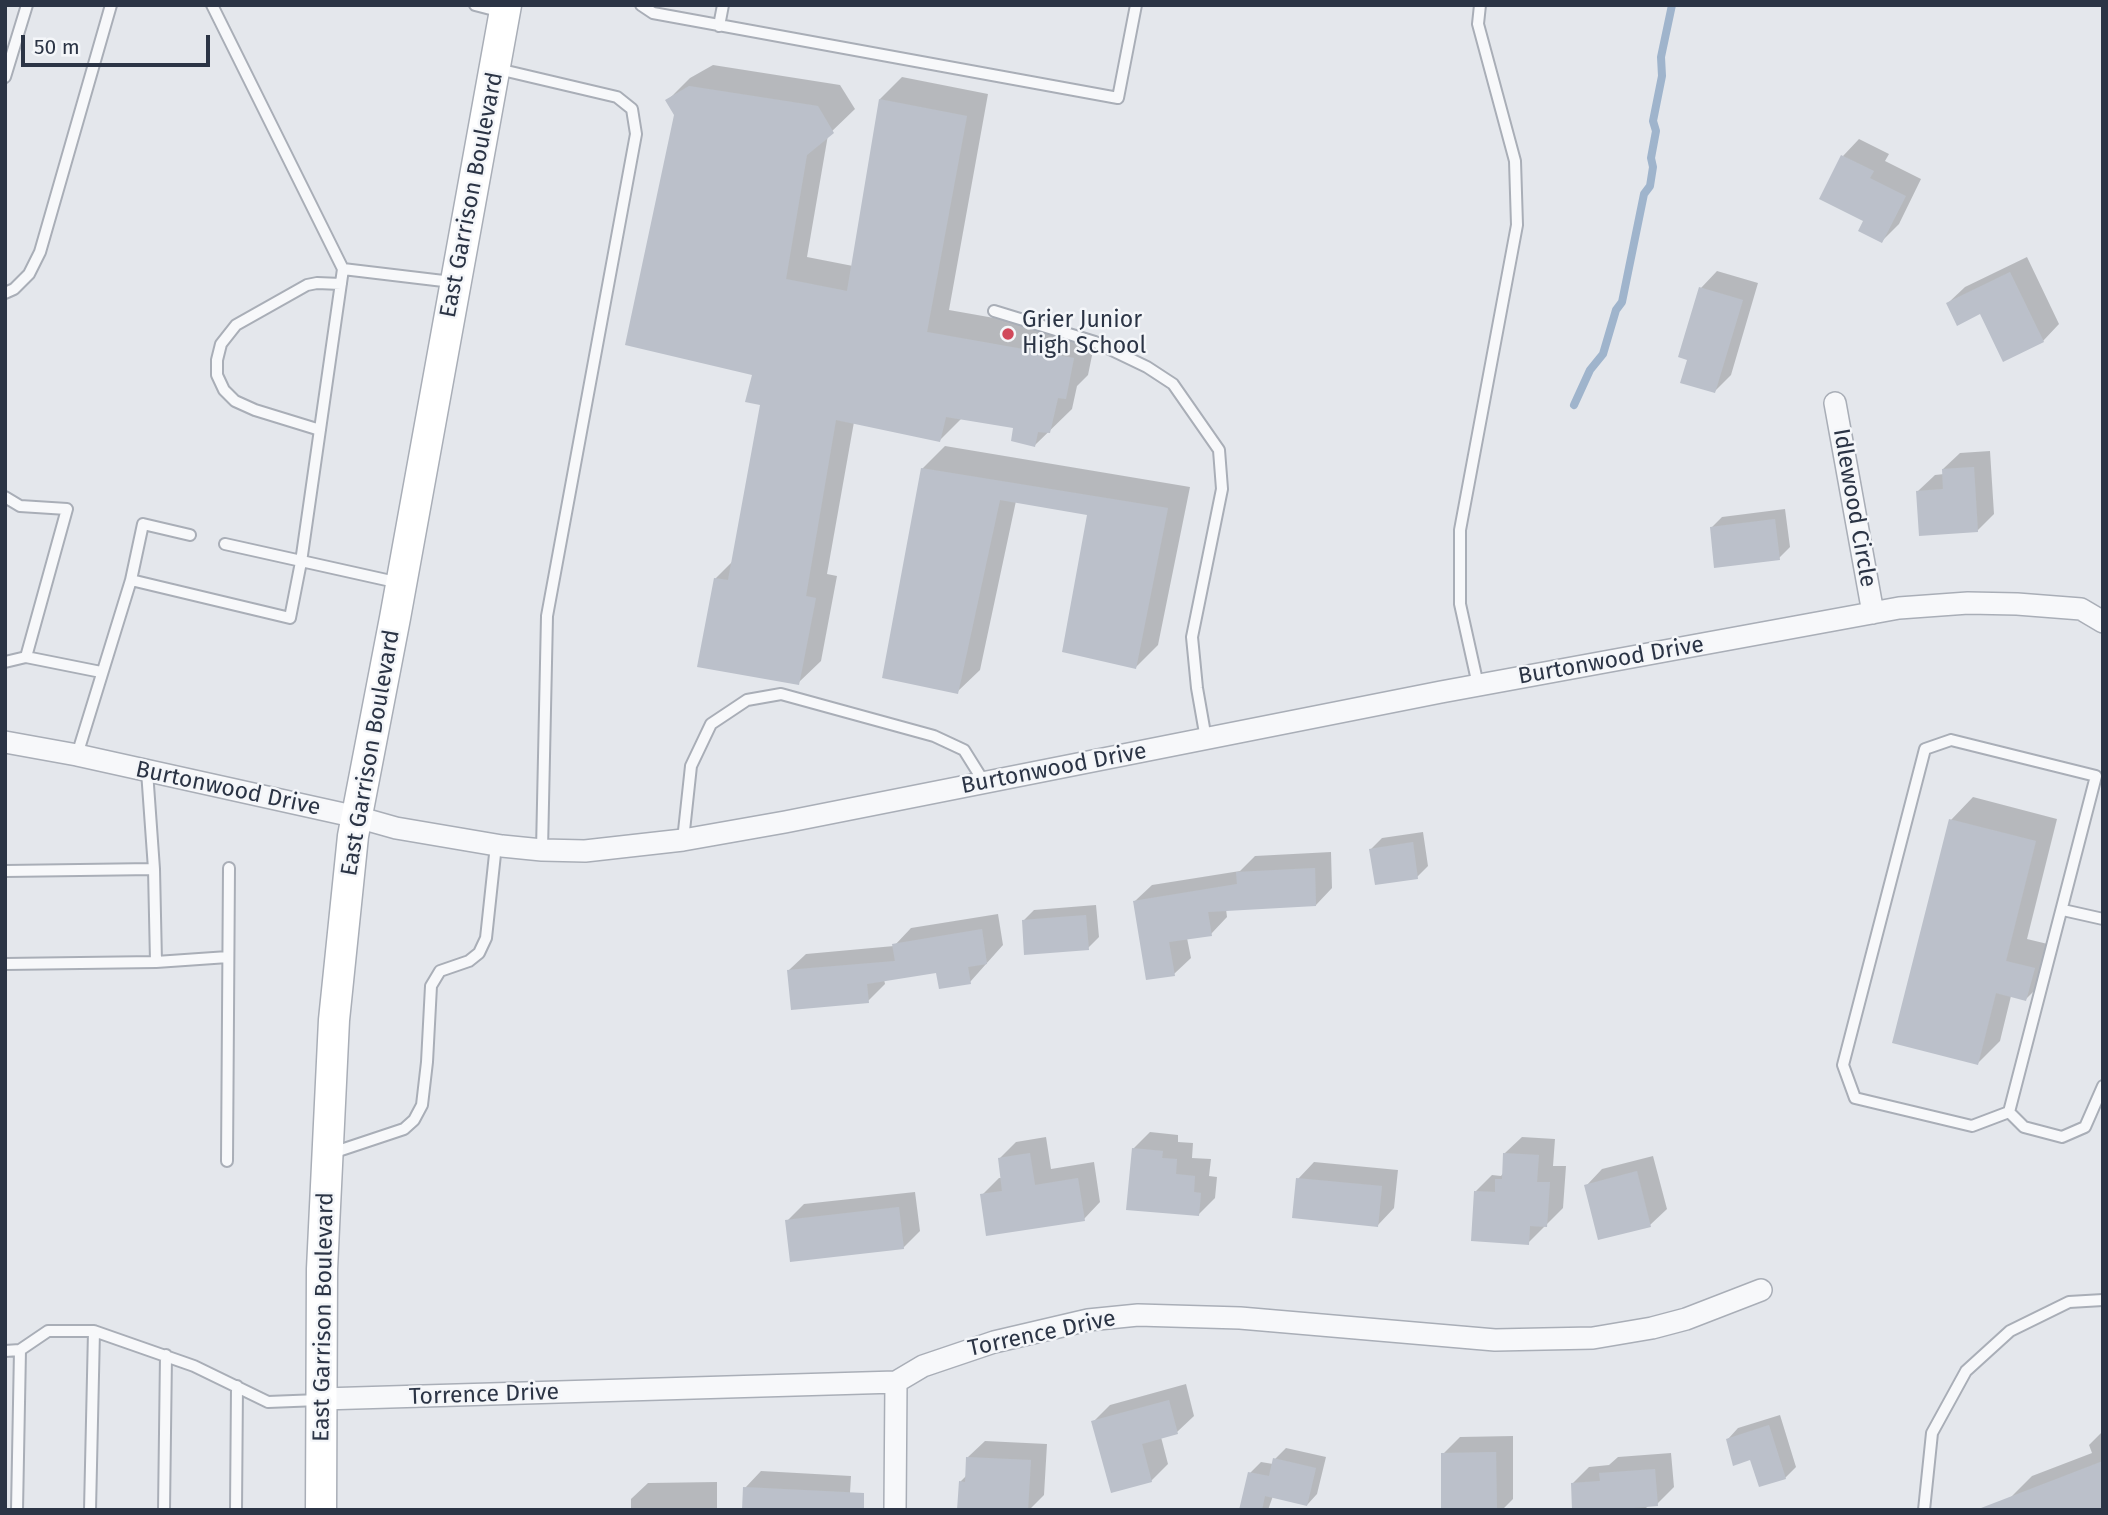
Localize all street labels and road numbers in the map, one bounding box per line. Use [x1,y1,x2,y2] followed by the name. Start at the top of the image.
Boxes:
[435,70,509,320] street label: East Garrison Boulevard
[1826,427,1882,589] street label: Idlewood Circle
[336,628,406,878] street label: East Garrison Boulevard
[1516,631,1706,691] street label: Burtonwood Drive
[959,737,1149,801] street label: Burtonwood Drive
[133,756,323,822] street label: Burtonwood Drive
[308,1192,340,1442] street label: East Garrison Boulevard
[966,1305,1118,1363] street label: Torrence Drive
[408,1379,560,1411] street label: Torrence Drive

